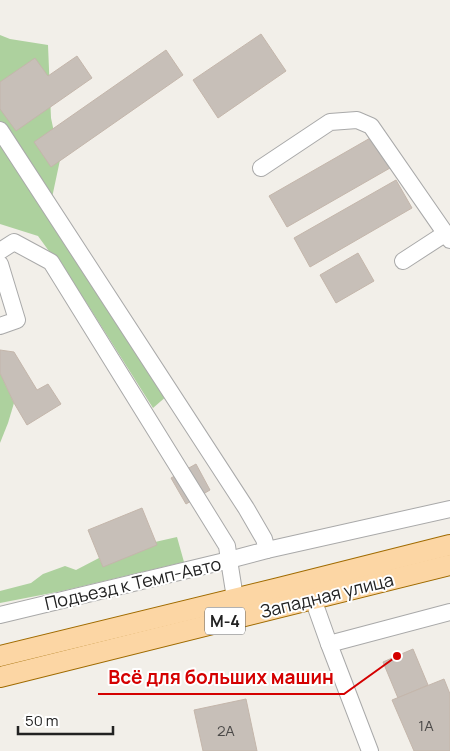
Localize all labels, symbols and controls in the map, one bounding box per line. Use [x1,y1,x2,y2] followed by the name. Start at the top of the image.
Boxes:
[42,551,223,615] street label: Подъезд к Темп-Авто
[257,567,396,623] street label: Западная улица
[205,608,245,634] road number: М-4
[98,660,344,694] callout: Всё для больших машин
[108,664,334,690] text: Всё для больших машин
[18,704,112,736] scale bar
[25,710,59,731] text: 50 m
[418,715,434,736] house number: 1А
[217,720,235,741] house number: 2А

